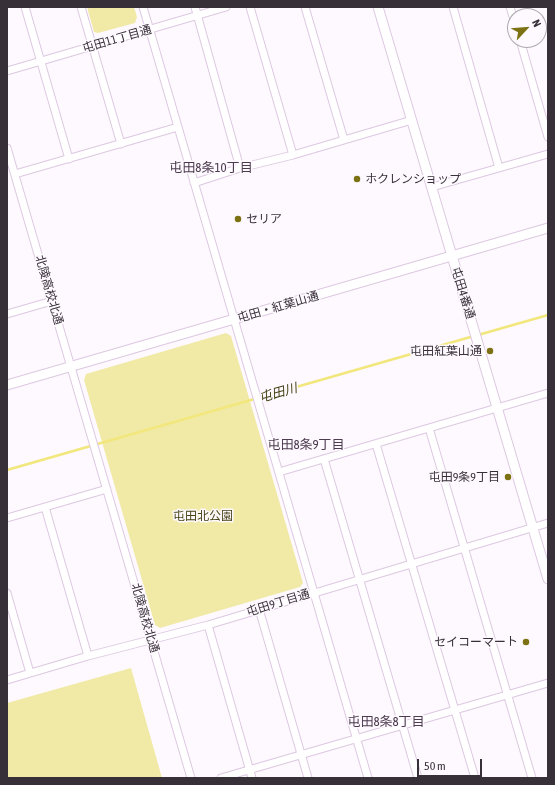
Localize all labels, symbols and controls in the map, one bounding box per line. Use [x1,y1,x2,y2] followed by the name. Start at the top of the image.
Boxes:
[507,8,547,48] north arrow
[530,18,544,29] text: N
[81,22,153,56] street label: 屯田11丁目通
[169,160,253,176] district label: 屯田8条10丁目
[365,172,461,186] place label: ホクレンショップ
[352,174,362,184] marker: ホクレンショップ
[246,212,282,226] place label: セリア
[233,214,243,224] marker: セリア
[32,253,66,327] street label: 北陵高校北通
[448,265,478,321] street label: 屯田4番通
[236,289,320,325] street label: 屯田・紅葉山通
[410,344,482,358] place label: 屯田紅葉山通
[485,346,495,356] marker: 屯田紅葉山通
[257,380,299,406] water label: 屯田川
[267,437,345,453] district label: 屯田8条9丁目
[429,470,500,484] place label: 屯田9条9丁目
[503,472,513,482] marker: 屯田9条9丁目
[173,509,233,523] park label: 屯田北公園
[128,581,162,655] street label: 北陵高校北通
[245,587,311,619] street label: 屯田9丁目通
[434,635,518,649] place label: セイコーマート
[521,637,531,647] marker: セイコーマート
[347,714,425,730] district label: 屯田8条8丁目
[419,751,484,777] scale bar
[424,759,446,773] text: 50 m

